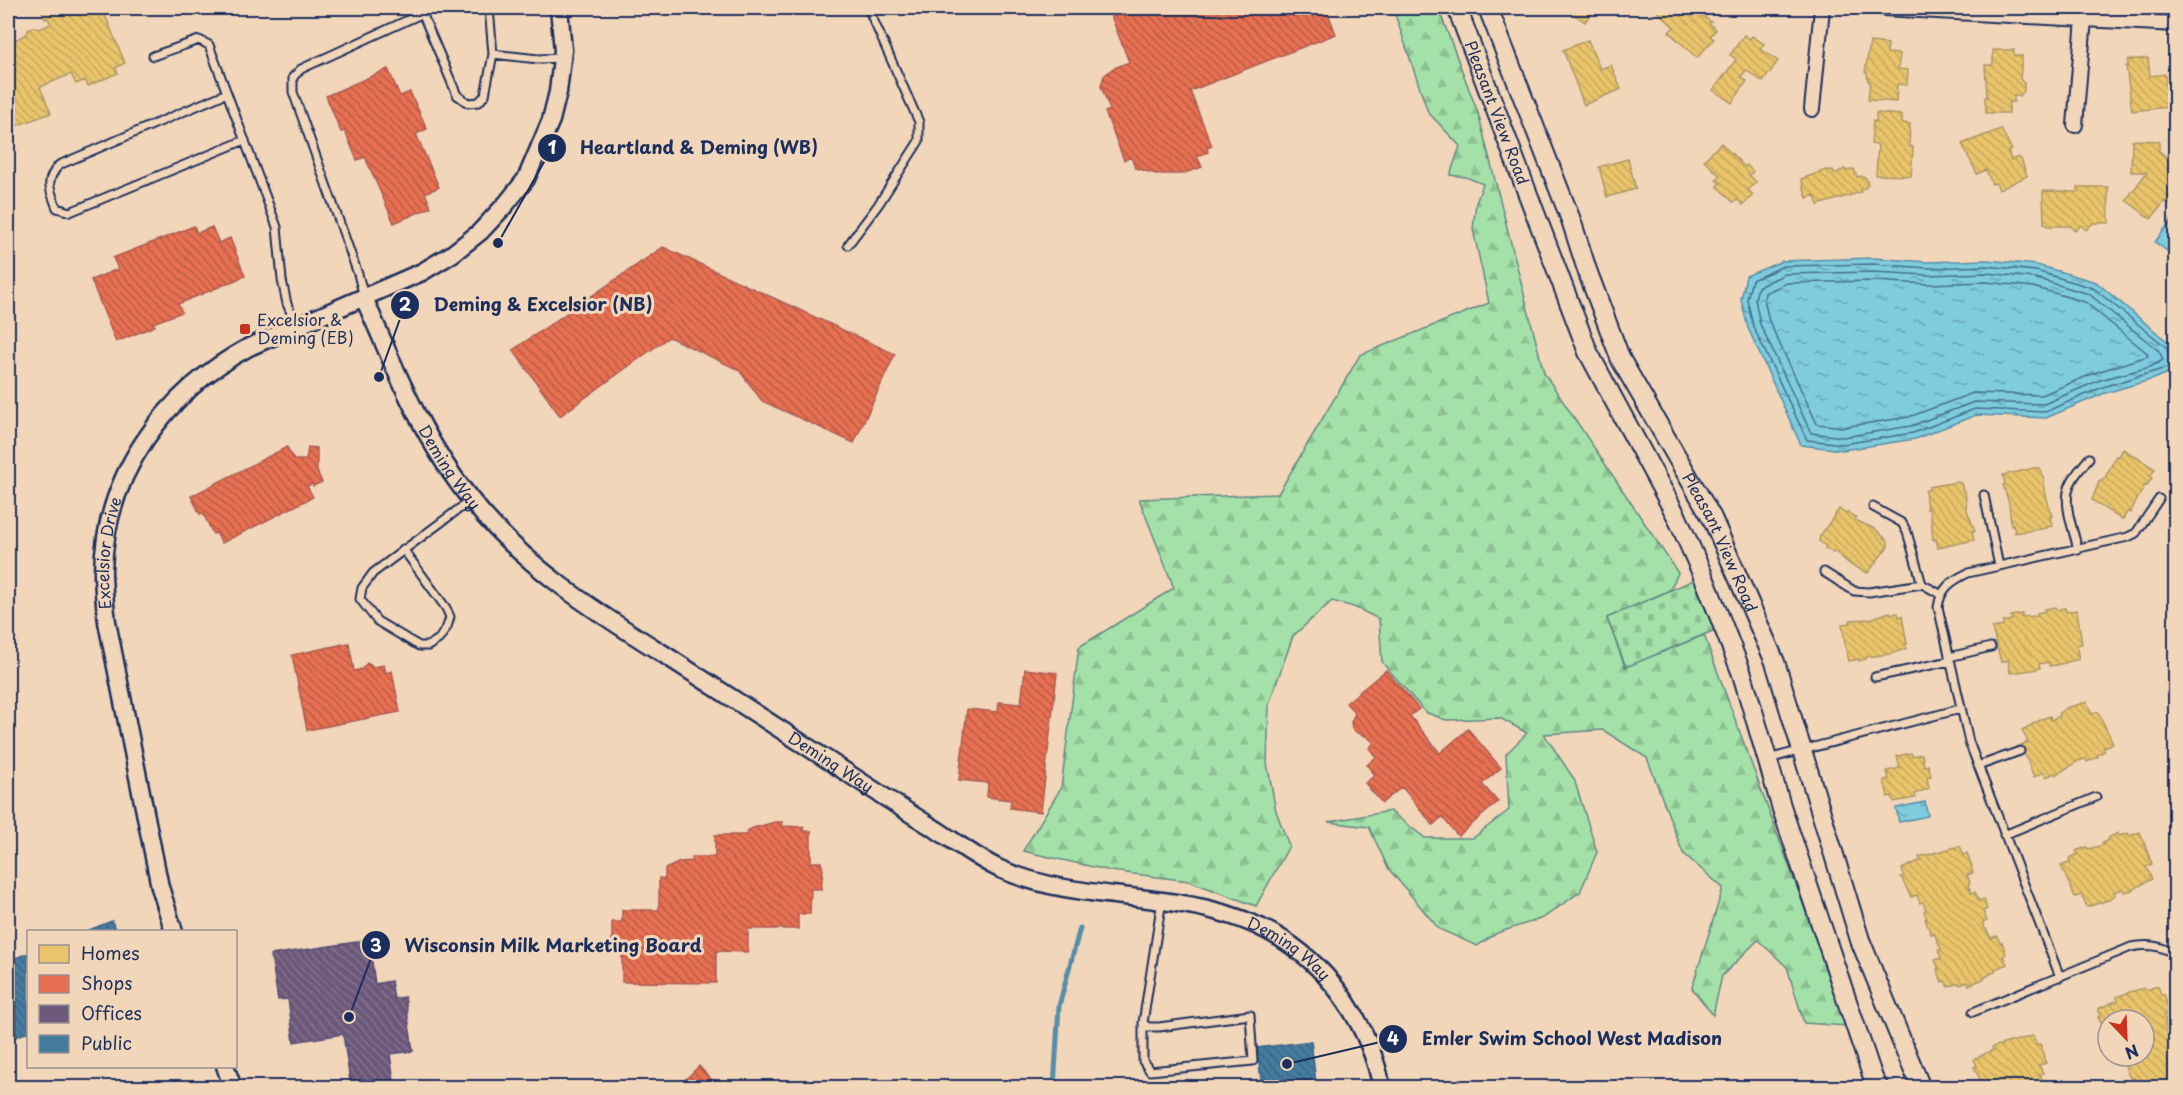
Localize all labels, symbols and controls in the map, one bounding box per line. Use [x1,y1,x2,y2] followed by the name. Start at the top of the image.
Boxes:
[1459,37,1536,188] street label: Pleasant View Road
[537,130,831,166] callout: Heartland & Deming (WB)
[548,133,557,160] text: 1
[580,133,818,160] text: Heartland & Deming (WB)
[390,287,665,323] callout: Deming & Excelsior (NB)
[399,290,412,317] text: 2
[434,290,652,317] text: Deming & Excelsior (NB)
[257,307,354,349] place label: Excelsior & Deming (EB)
[238,322,252,336] marker: Excelsior & Deming (EB)
[413,420,487,514] street label: Deming Way
[1677,467,1765,615] street label: Pleasant View Road
[90,493,127,611] street label: Excelsior Drive
[783,724,879,798] street label: Deming Way
[1244,910,1337,985] street label: Deming Way
[361,927,714,963] callout: Wisconsin Milk Marketing Board
[27,930,237,1068] legend
[370,931,382,958] text: 3
[404,931,702,958] text: Wisconsin Milk Marketing Board
[81,939,139,966] text: Homes
[81,969,132,996] text: Shops
[81,999,142,1026] text: Offices
[2096,1008,2156,1068] north arrow
[1378,1021,1736,1057] callout: Emler Swim School West Madison
[1387,1024,1399,1051] text: 4
[1422,1024,1722,1051] text: Emler Swim School West Madison
[81,1029,132,1056] text: Public
[2122,1039,2143,1066] text: N

